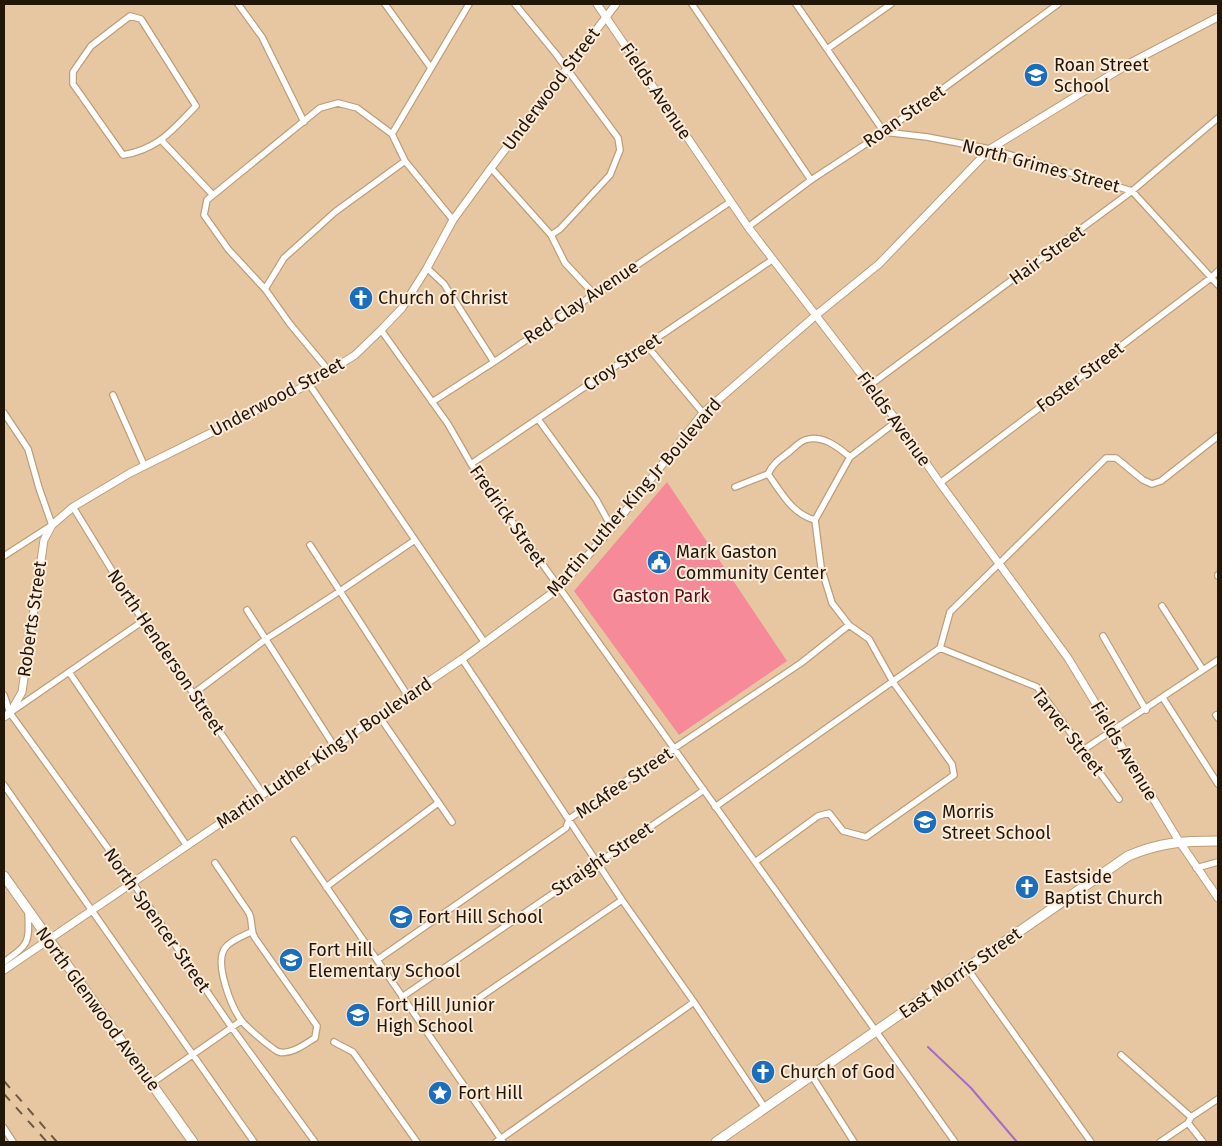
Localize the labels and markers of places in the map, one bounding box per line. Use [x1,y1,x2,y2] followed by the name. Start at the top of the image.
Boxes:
[1054,54,1149,97] place label: Roan Street School
[1023,62,1049,88] school or university icon: Roan Street School
[348,285,374,311] church icon: Church of Christ
[378,287,508,309] place label: Church of Christ
[676,541,826,584] place label: Mark Gaston Community Center
[646,549,672,575] public building icon: Mark Gaston Community Center
[942,801,1051,844] place label: Morris Street School
[912,809,938,835] school or university icon: Morris Street School
[1044,866,1163,909] place label: Eastside Baptist Church
[1014,874,1040,900] church icon: Eastside Baptist Church
[388,904,414,930] school or university icon: Fort Hill School
[418,906,543,928] place label: Fort Hill School
[308,939,460,982] place label: Fort Hill Elementary School
[278,947,304,973] school or university icon: Fort Hill Elementary School
[376,994,495,1037] place label: Fort Hill Junior High School
[345,1002,371,1028] school or university icon: Fort Hill Junior High School
[750,1059,776,1085] church icon: Church of God
[780,1061,895,1083] place label: Church of God
[427,1080,453,1106] place icon: Fort Hill
[458,1082,523,1104] place label: Fort Hill

